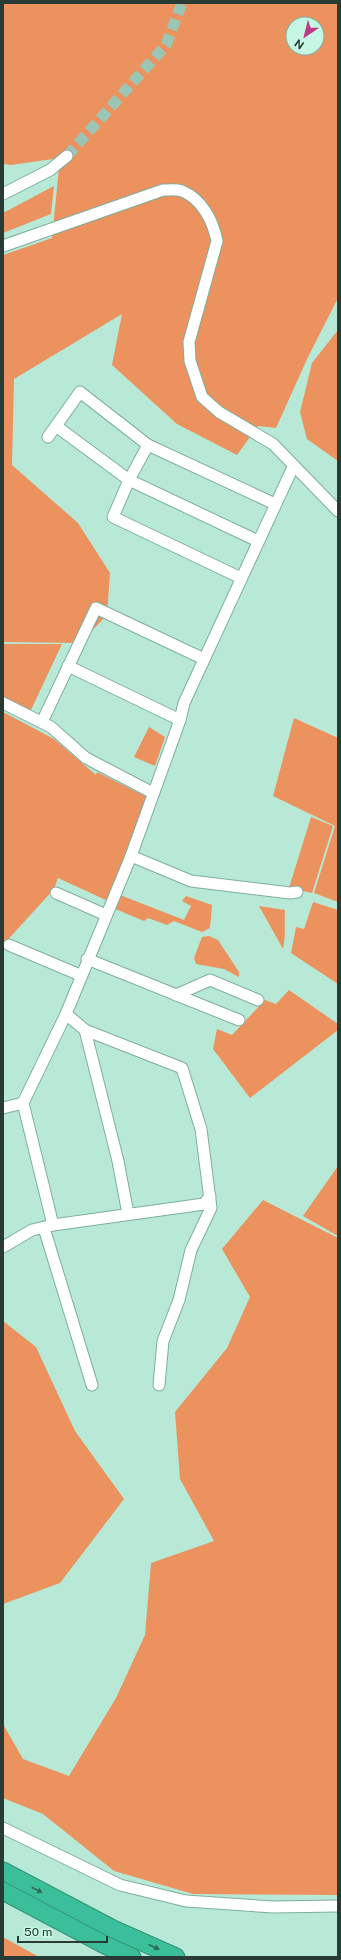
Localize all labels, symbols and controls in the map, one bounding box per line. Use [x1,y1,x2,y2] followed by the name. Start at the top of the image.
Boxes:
[285,16,325,56] north arrow
[292,37,306,52] text: N
[31,1887,43,1893] one-way arrow
[18,1918,107,1944] scale bar
[24,1925,52,1939] text: 50 m
[148,1944,159,1950] one-way arrow

